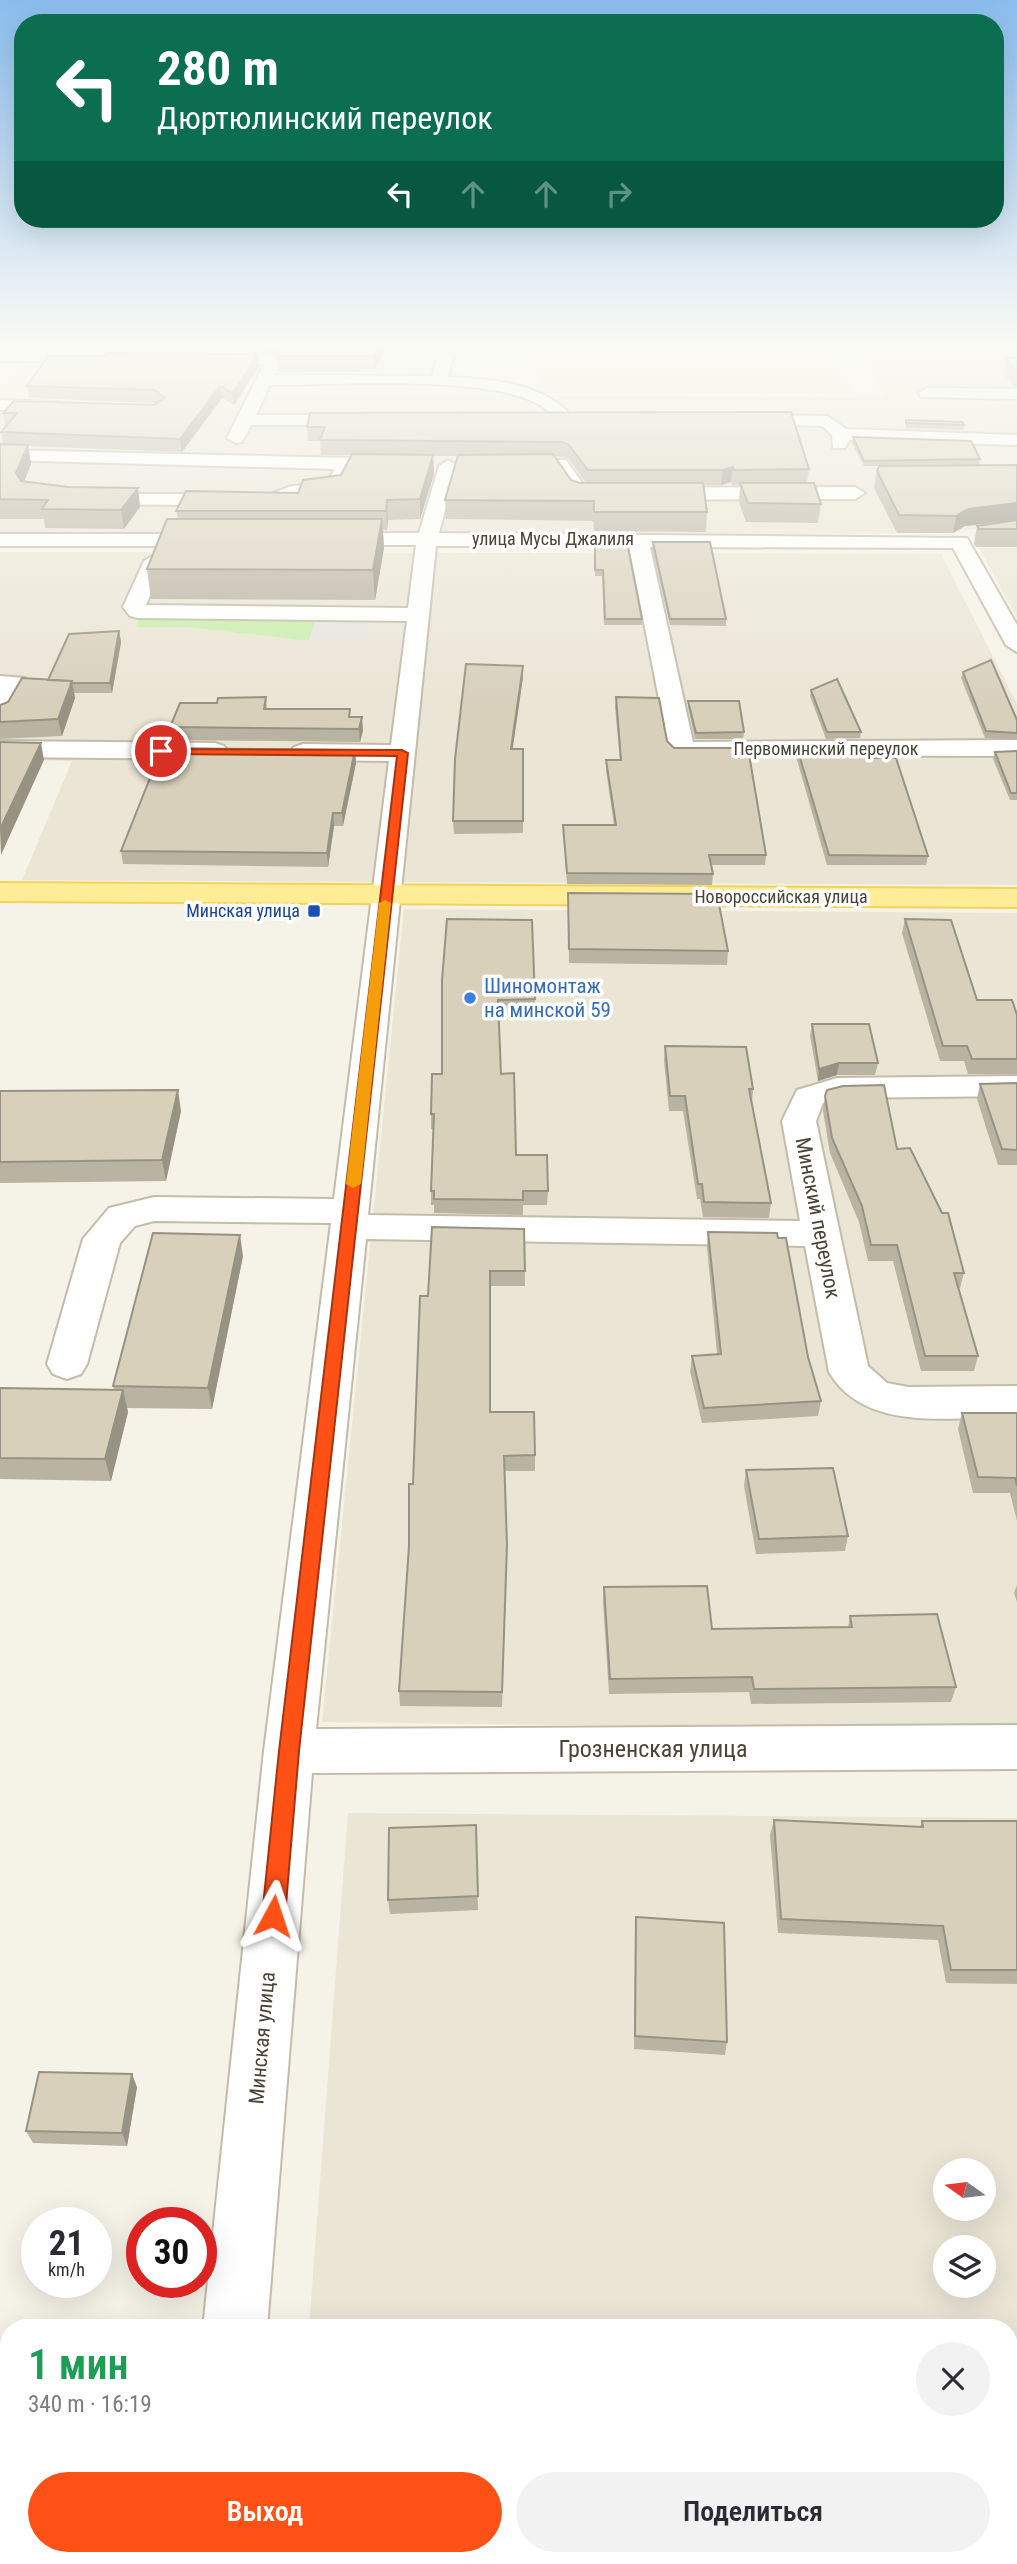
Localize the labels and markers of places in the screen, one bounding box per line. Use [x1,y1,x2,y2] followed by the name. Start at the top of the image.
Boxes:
[131,721,191,781] pin
[186,900,300,921] place label: Минская улица
[306,903,322,919] marker: Минская улица
[484,974,611,1022] place label: Шиномонтаж на минской 59
[462,990,478,1006] marker: Шиномонтаж на минской 59

